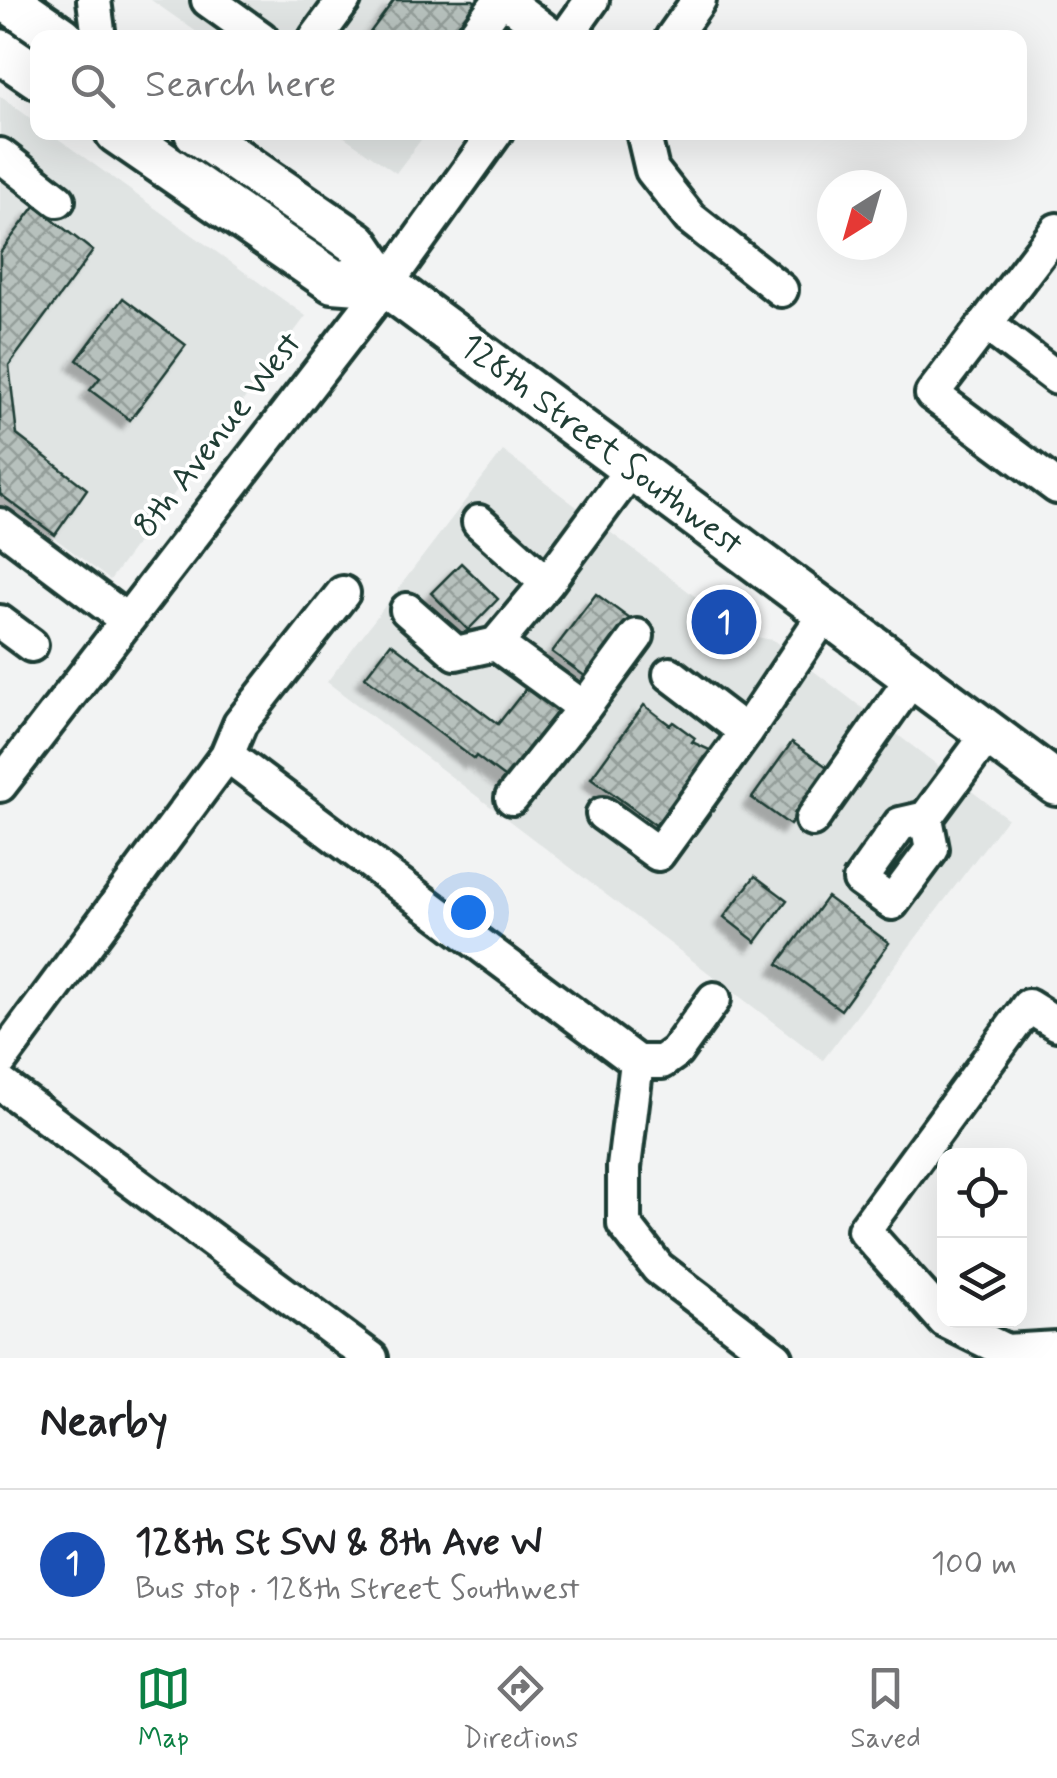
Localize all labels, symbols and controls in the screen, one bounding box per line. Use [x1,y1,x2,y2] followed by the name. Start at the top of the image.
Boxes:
[30,30,1027,140] search box
[65,58,120,113] icon: search
[145,61,336,110] text: Search here
[817,170,907,260] north arrow
[123,323,313,547] street label: 8th Avenue West
[450,323,752,567] street label: 128th Street Southwest
[692,584,756,660] pin: 1
[443,887,494,938] your location
[937,1148,1027,1328] map controls
[937,1148,1027,1238] button: locate
[937,1238,1027,1328] button: layers
[40,1396,168,1451] text: Nearby
[135,1519,542,1568] text: 128th St SW & 8th Ave W
[65,1543,80,1585] text: 1
[931,1543,1017,1585] text: 100 m
[135,1568,580,1610] text: Bus stop · 128th Street Southwest
[136,1661,191,1758] tab: Map
[463,1661,578,1758] tab: Directions
[850,1661,921,1758] tab: Saved

